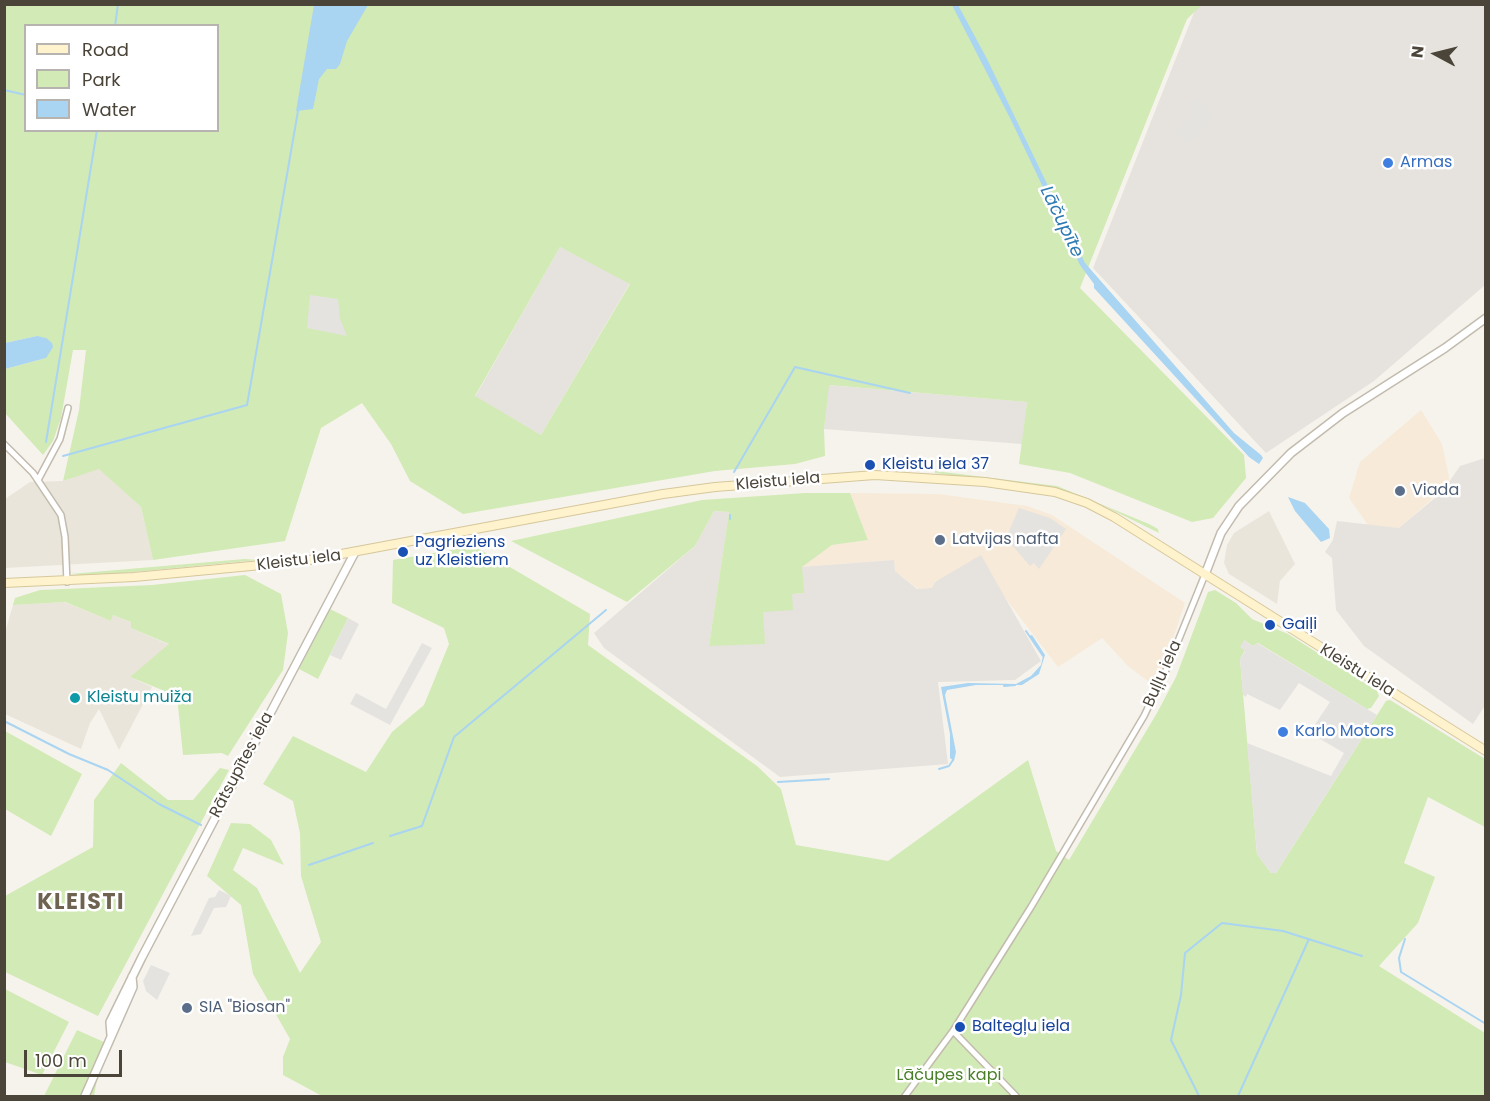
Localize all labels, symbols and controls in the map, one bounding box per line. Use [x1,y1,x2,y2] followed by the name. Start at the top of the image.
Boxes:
[24,24,219,132] legend
[1406,24,1466,84] north arrow
[82,37,129,62] text: Road
[1405,44,1430,59] text: N
[82,67,121,92] text: Park
[82,97,136,122] text: Water
[1400,153,1452,173] place label: Armas
[1381,156,1395,170] marker: Armas
[1034,183,1088,261] water label: Lāčupīte
[882,455,989,475] place label: Kleistu iela 37
[863,458,877,472] marker: Kleistu iela 37
[735,469,821,495] street label: Kleistu iela
[1412,481,1459,501] place label: Viada
[1393,484,1407,498] marker: Viada
[952,530,1059,550] place label: Latvijas nafta
[415,533,509,571] place label: Pagrieziens uz Kleistiem
[933,533,947,547] marker: Latvijas nafta
[396,545,410,559] marker: Pagrieziens uz Kleistiem
[256,546,342,576] street label: Kleistu iela
[1282,615,1317,635] place label: Gaiļi
[1263,618,1277,632] marker: Gaiļi
[1140,638,1186,710] street label: Buļļu iela
[1316,640,1398,702] street label: Kleistu iela
[87,688,192,708] place label: Kleistu muiža
[68,691,82,705] marker: Kleistu muiža
[206,709,278,821] street label: Rātsupītes iela
[1295,722,1394,742] place label: Karlo Motors
[1276,725,1290,739] marker: Karlo Motors
[37,890,125,916] district label: KLEISTI
[199,998,290,1018] place label: SIA "Biosan"
[180,1001,194,1015] marker: SIA "Biosan"
[972,1017,1070,1037] place label: Baltegļu iela
[953,1020,967,1034] marker: Baltegļu iela
[27,1038,124,1076] scale bar
[35,1048,87,1073] text: 100 m
[897,1066,1001,1086] park label: Lāčupes kapi

